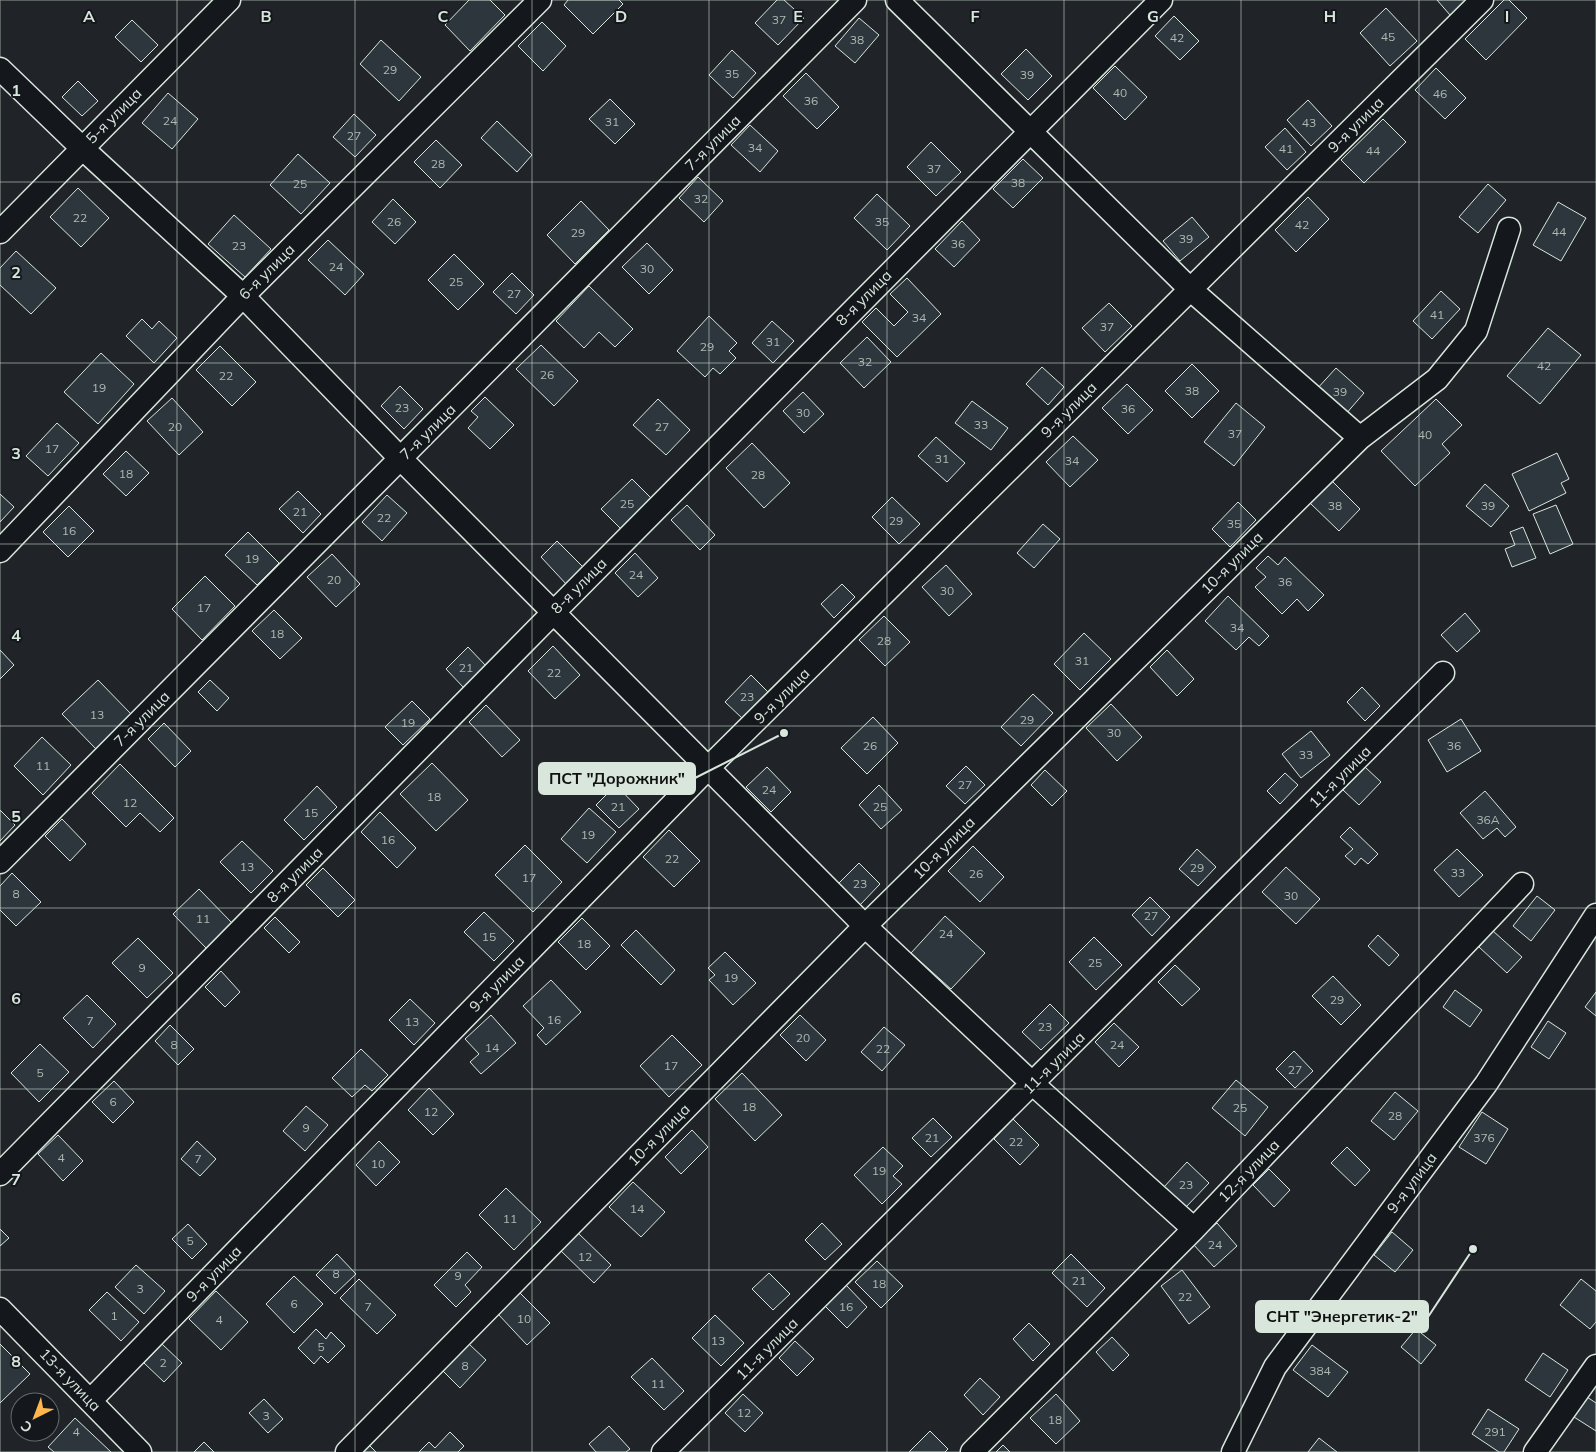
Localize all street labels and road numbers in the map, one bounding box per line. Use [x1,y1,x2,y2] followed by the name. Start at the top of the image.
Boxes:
[82,84,146,148] street label: 5-я улица
[1324,93,1388,157] street label: 9-я улица
[681,111,745,175] street label: 7-я улица
[235,240,299,304] street label: 6-я улица
[832,266,896,330] street label: 8-я улица
[1037,378,1101,442] street label: 9-я улица
[396,400,460,464] street label: 7-я улица
[1197,528,1267,598] street label: 10-я улица
[547,554,611,618] street label: 8-я улица
[750,664,814,728] street label: 9-я улица
[110,687,174,751] street label: 7-я улица
[1305,742,1375,812] street label: 11-я улица
[909,813,979,883] street label: 10-я улица
[263,843,327,907] street label: 8-я улица
[465,951,528,1016] street label: 9-я улица
[1019,1028,1089,1098] street label: 11-я улица
[624,1100,694,1170] street label: 10-я улица
[1214,1135,1283,1206] street label: 12-я улица
[1383,1149,1441,1217] street label: 9-я улица
[182,1241,245,1306] street label: 9-я улица
[732,1314,802,1384] street label: 11-я улица
[36,1344,105,1415] street label: 13-я улица

